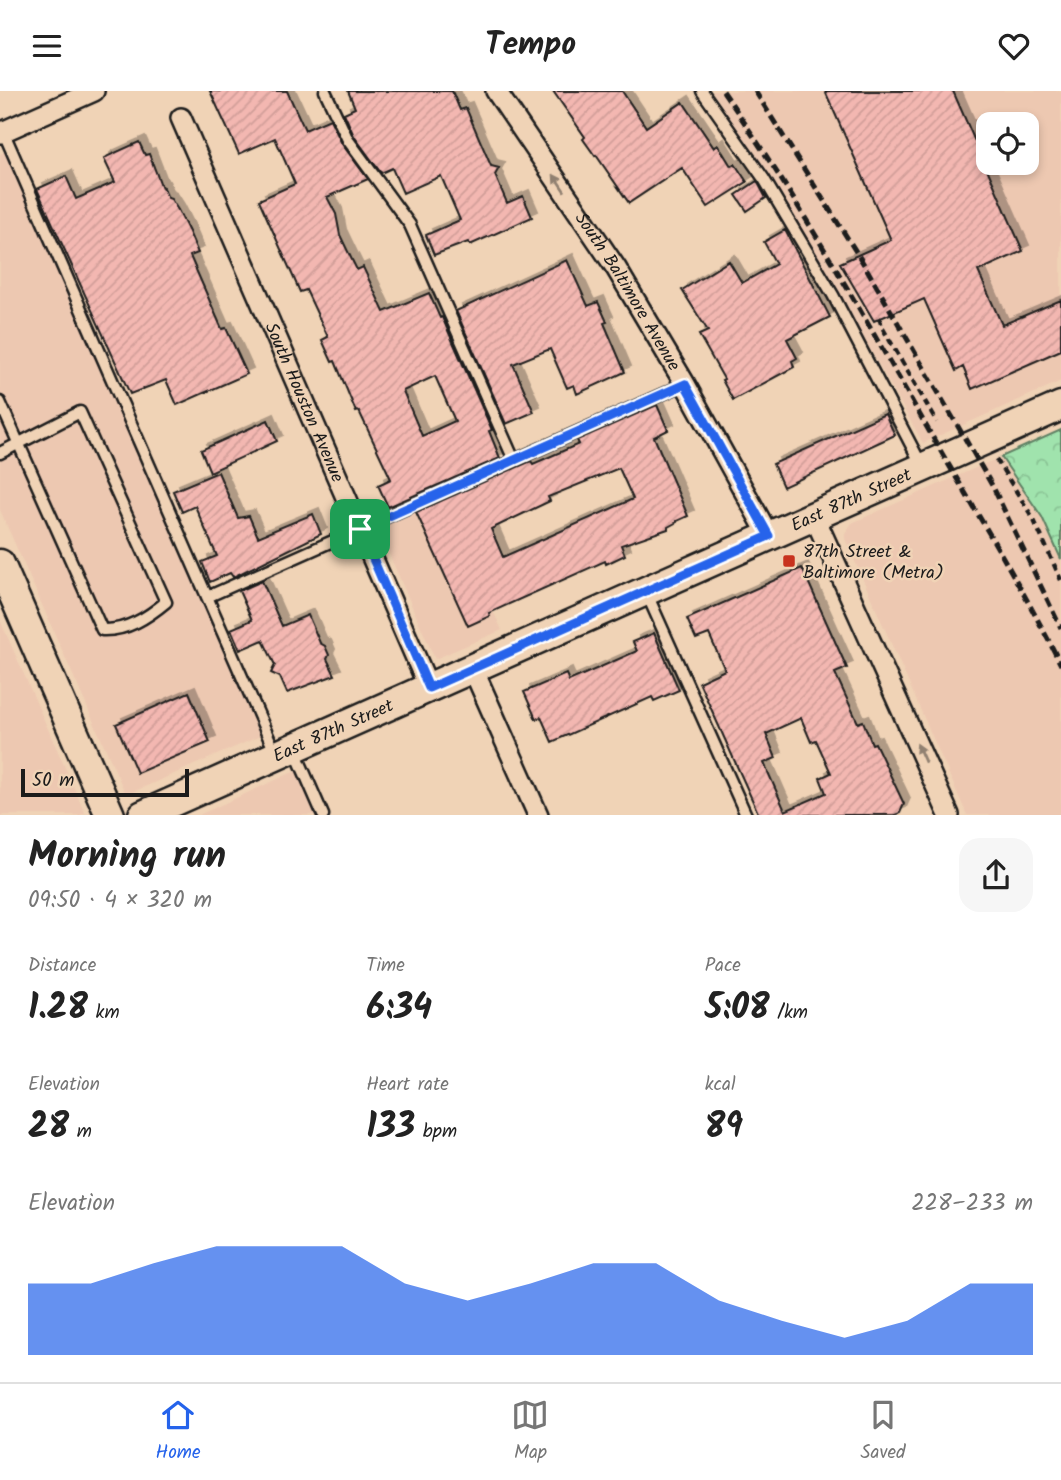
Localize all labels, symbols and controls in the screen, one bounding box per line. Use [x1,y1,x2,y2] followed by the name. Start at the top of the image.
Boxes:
[485,20,576,71] text: Tempo
[28,27,66,65] icon: menu
[995,27,1033,65] icon: heart
[976,112,1039,175] map controls
[976,112,1039,175] button: locate
[553,173,566,193] one-way arrow
[566,207,687,377] street label: South Baltimore Avenue
[256,318,351,487] street label: South Houston Avenue
[786,461,918,541] street label: East 87th Street
[330,499,390,559] pin
[341,510,379,548] icon: arrive
[803,538,944,588] place label: 87th Street & Baltimore (Metra)
[781,553,797,569] marker: 87th Street & Baltimore (Metra)
[269,692,400,771] street label: East 87th Street
[915,743,927,763] one-way arrow
[21,766,189,798] scale bar
[32,766,74,796] text: 50 m
[28,827,226,887] text: Morning run
[959,838,1033,912] button: share
[28,883,212,919] text: 09:50 · 4 × 320 m
[28,951,96,981] text: Distance
[366,951,405,981] text: Time
[705,951,741,981] text: Pace
[28,981,88,1037] text: 1.28
[366,981,432,1037] text: 6:34
[705,981,770,1037] text: 5:08
[88,998,120,1028] text: km
[770,998,808,1028] text: /km
[28,1070,100,1100] text: Elevation
[366,1070,449,1100] text: Heart rate
[705,1070,736,1100] text: kcal
[28,1100,69,1156] text: 28
[366,1100,415,1156] text: 133
[705,1100,743,1156] text: 89
[69,1117,92,1147] text: m
[415,1117,457,1147] text: bpm
[28,1186,115,1222] text: Elevation
[911,1186,1033,1222] text: 228–233 m
[155,1396,201,1468] tab: Home
[511,1396,549,1468] tab: Map
[860,1396,906,1468] tab: Saved

